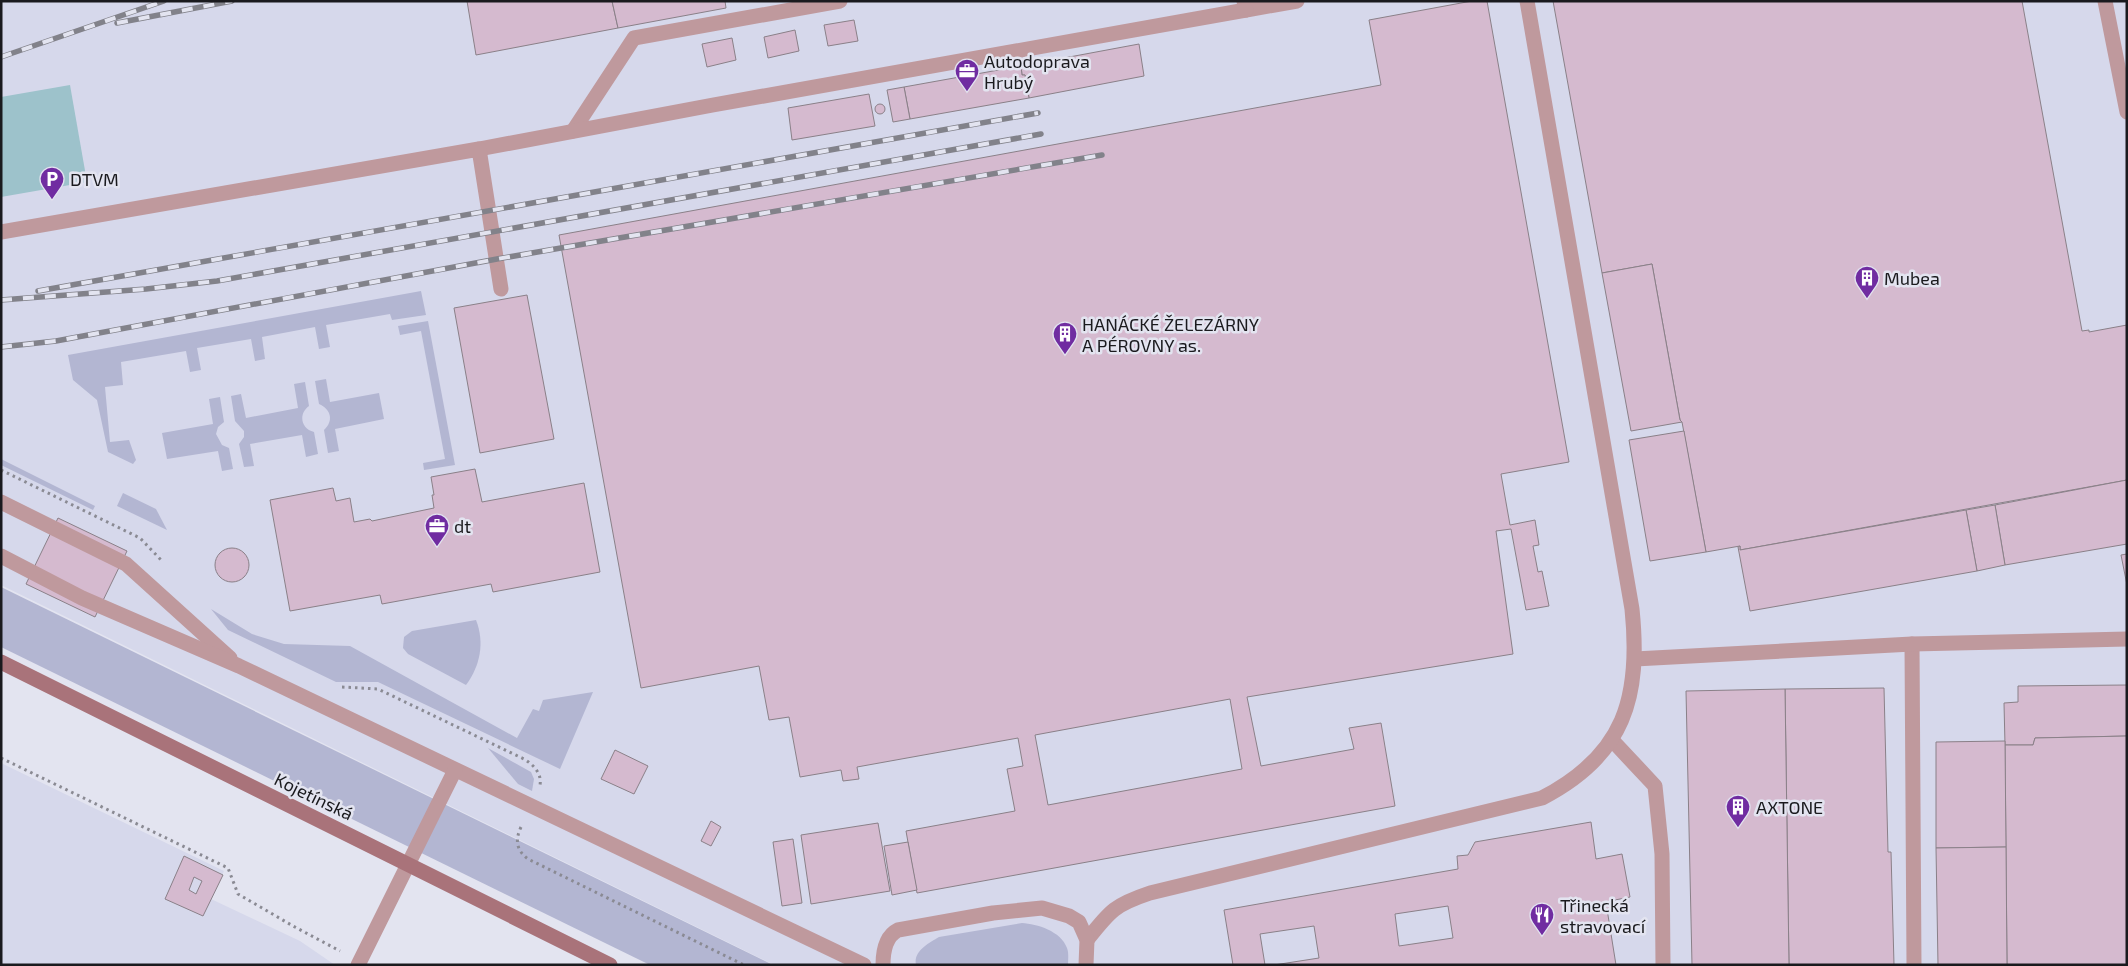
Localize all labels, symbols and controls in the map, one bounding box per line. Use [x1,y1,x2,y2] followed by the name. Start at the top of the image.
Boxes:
[984,50,1090,93] place label: Autodoprava Hrubý
[954,58,980,92] office icon: Autodoprava Hrubý
[39,166,65,200] parking icon: DTVM
[70,168,119,190] place label: DTVM
[1854,265,1880,299] building icon: Mubea
[1884,267,1940,289] place label: Mubea
[1082,313,1260,356] place label: HANÁCKÉ ŽELEZÁRNY A PÉROVNY as.
[1052,321,1078,355] building icon: HANÁCKÉ ŽELEZÁRNY A PÉROVNY as.
[424,513,450,547] office icon: dt
[454,515,471,537] place label: dt
[271,768,357,824] street label: Kojetínská
[1725,794,1751,828] building icon: AXTONE
[1756,796,1823,818] place label: AXTONE
[1560,894,1646,937] place label: Třinecká stravovací
[1529,902,1555,936] restaurant icon: Třinecká stravovací

